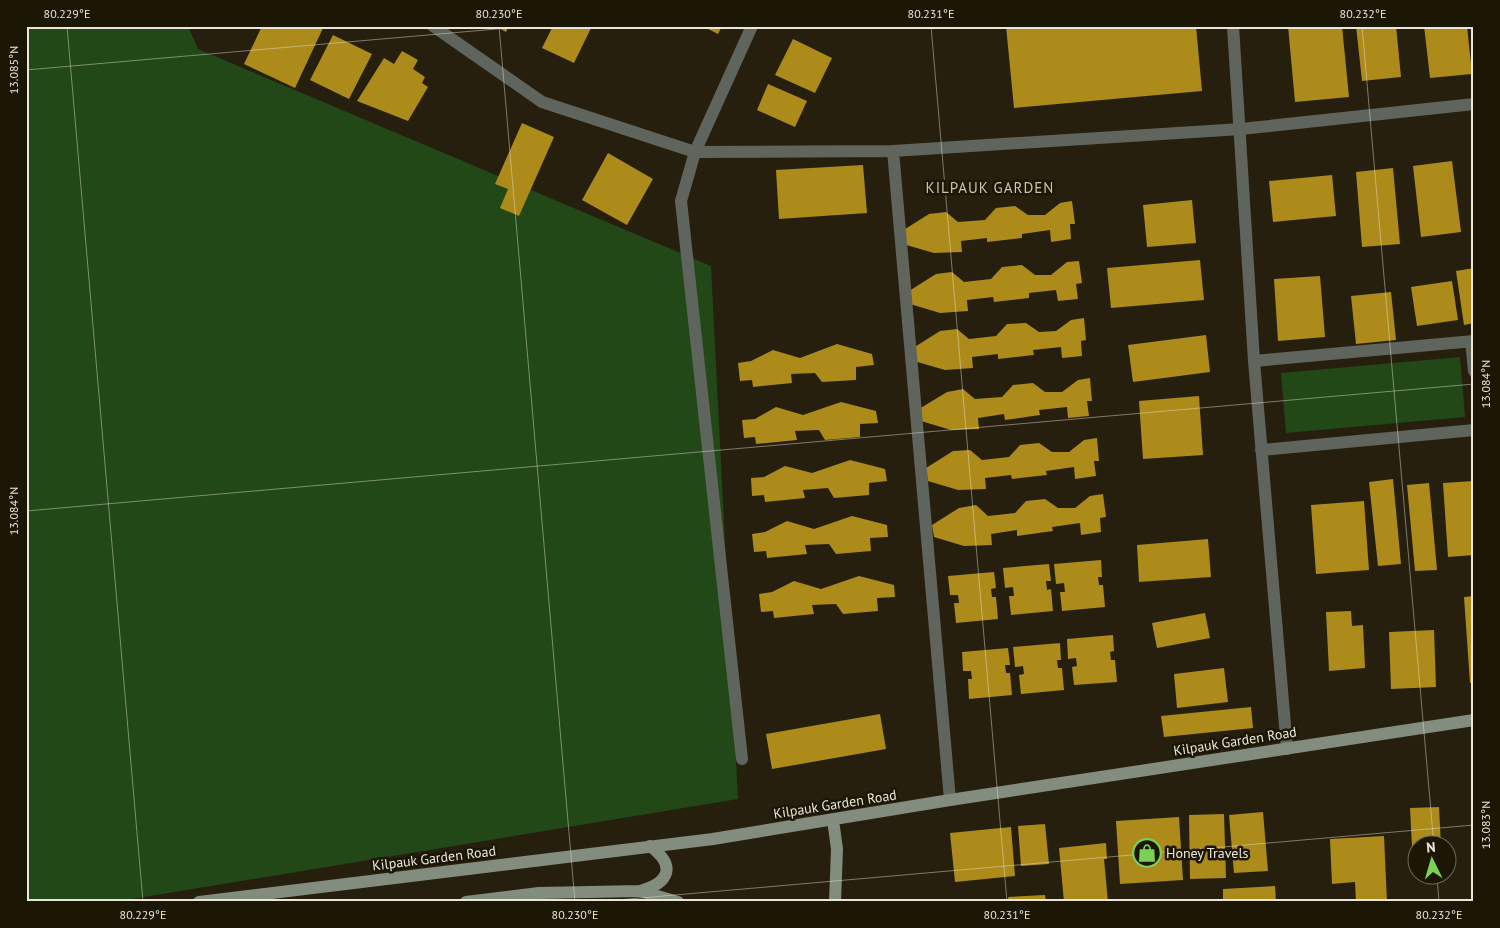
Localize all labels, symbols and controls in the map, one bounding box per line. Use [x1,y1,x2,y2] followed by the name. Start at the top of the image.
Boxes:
[44,6,90,21] text: 80.229°E
[476,6,522,21] text: 80.230°E
[908,6,954,21] text: 80.231°E
[1340,6,1386,21] text: 80.232°E
[6,46,21,94] text: 13.085°N
[926,178,1054,197] district label: KILPAUK GARDEN
[1478,360,1493,408] text: 13.084°N
[6,487,21,535] text: 13.084°N
[1172,722,1298,760] street label: Kilpauk Garden Road
[772,785,898,823] street label: Kilpauk Garden Road
[1478,801,1493,849] text: 13.083°N
[1408,836,1458,886] north arrow
[1132,838,1162,868] shop icon: Honey Travels
[1425,838,1436,856] text: N
[371,841,497,875] street label: Kilpauk Garden Road
[1166,844,1248,862] place label: Honey Travels
[120,907,166,922] text: 80.229°E
[552,907,598,922] text: 80.230°E
[984,907,1030,922] text: 80.231°E
[1416,907,1462,922] text: 80.232°E

